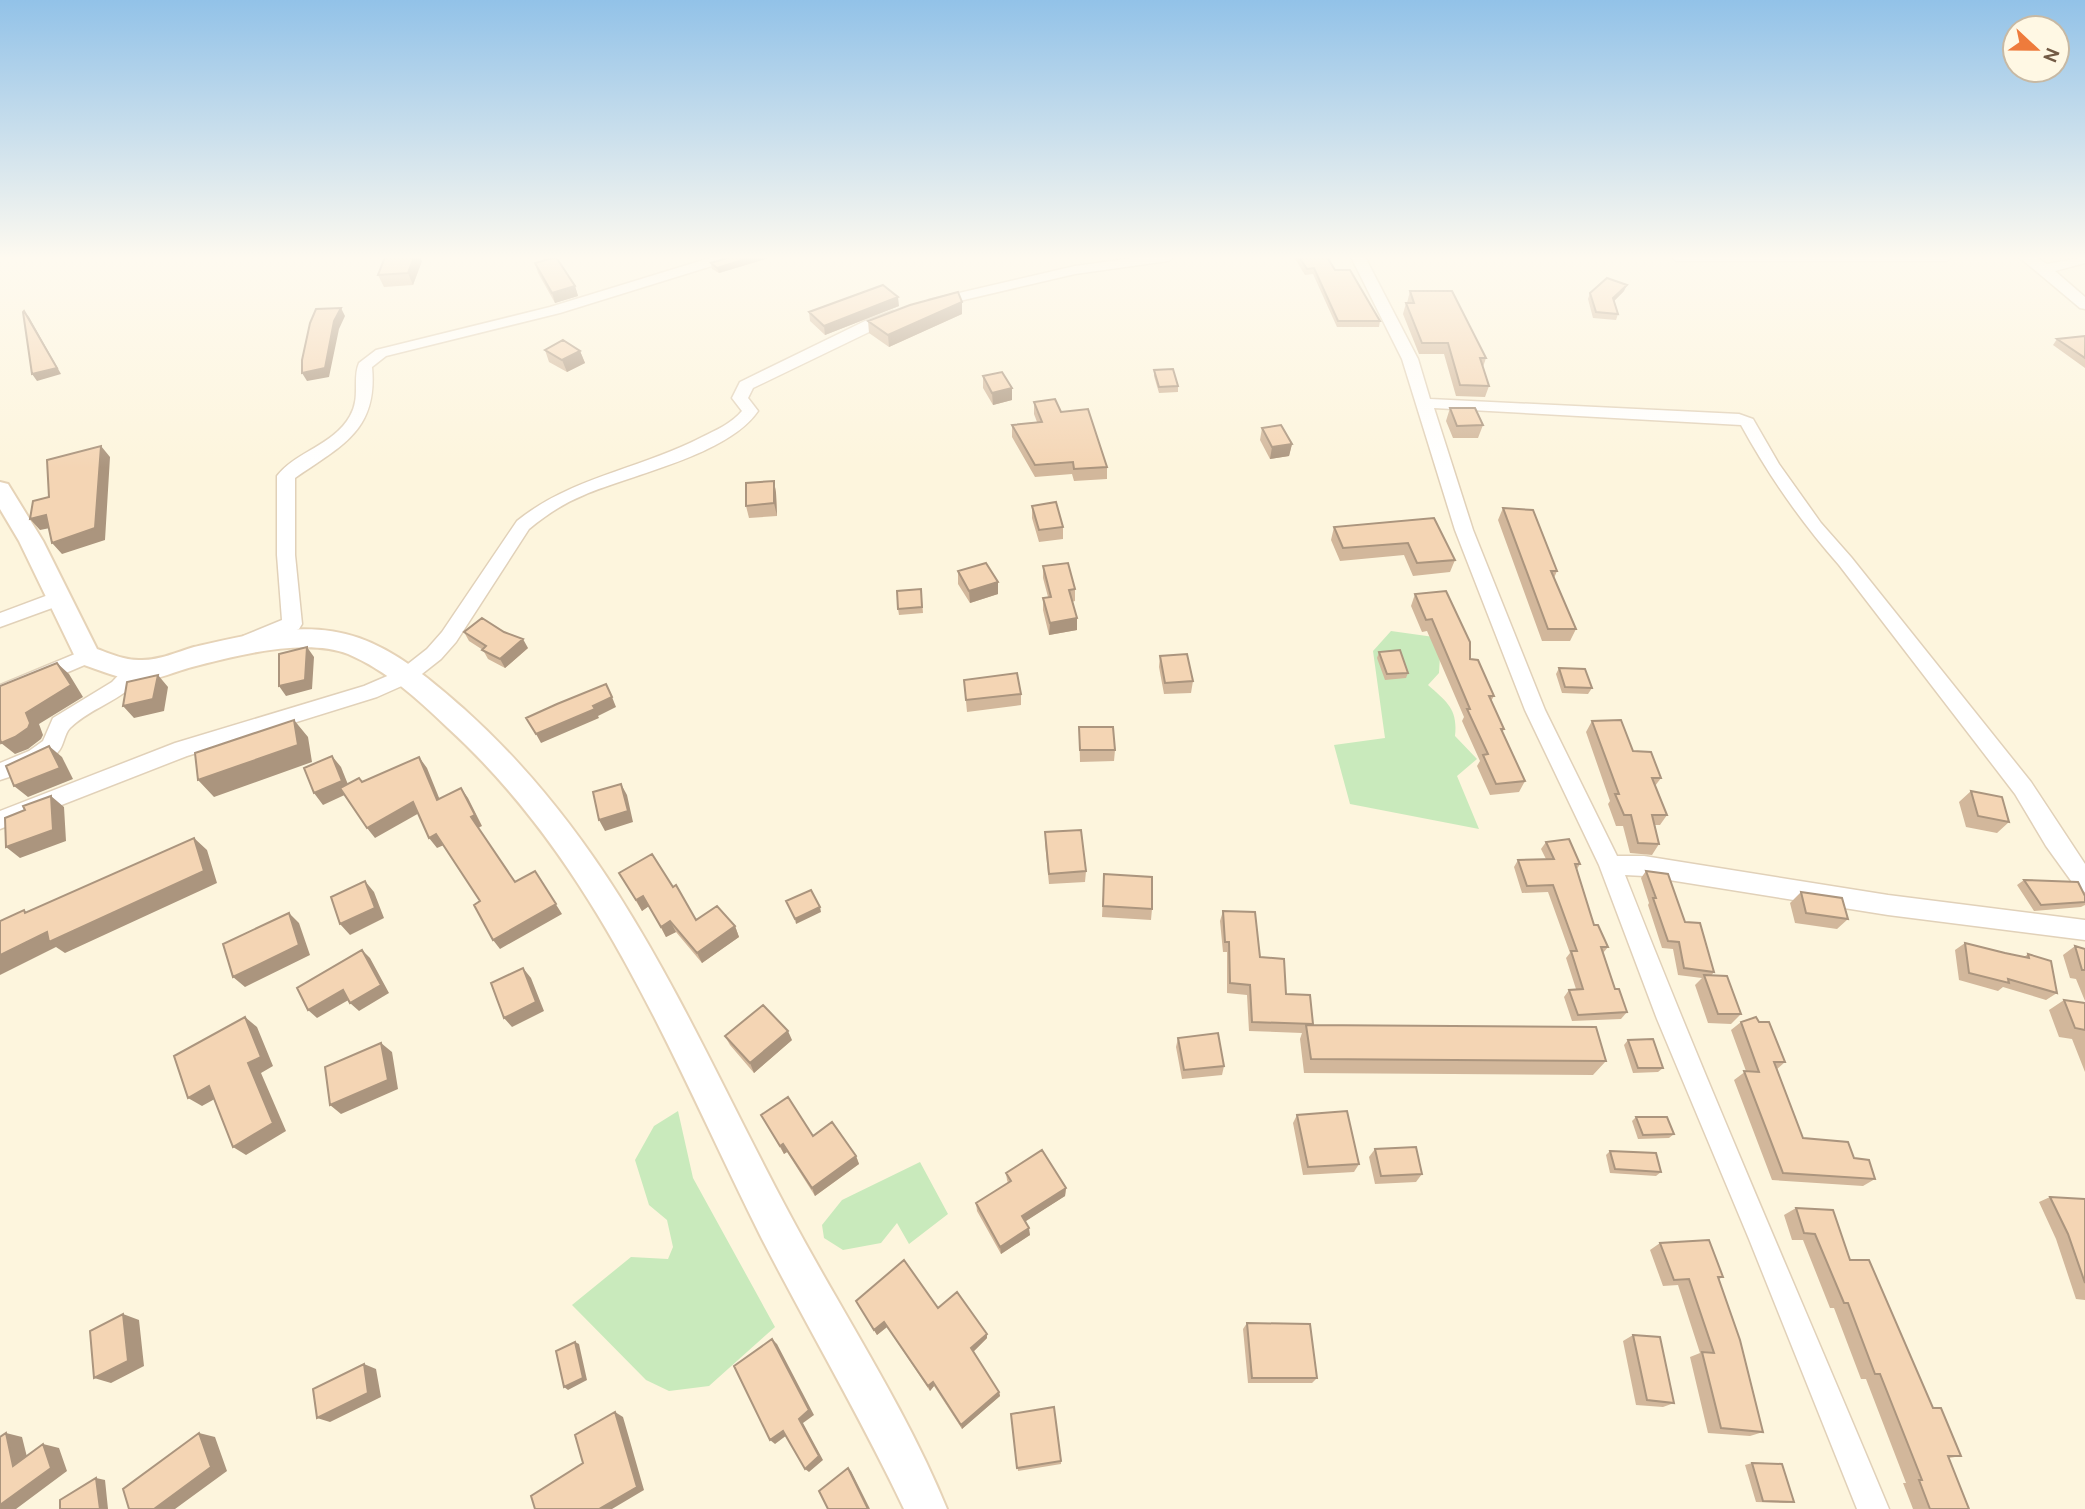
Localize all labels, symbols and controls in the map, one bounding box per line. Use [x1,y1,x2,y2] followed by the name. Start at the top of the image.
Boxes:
[2001,14,2071,84] north arrow
[2038,45,2064,66] text: N

